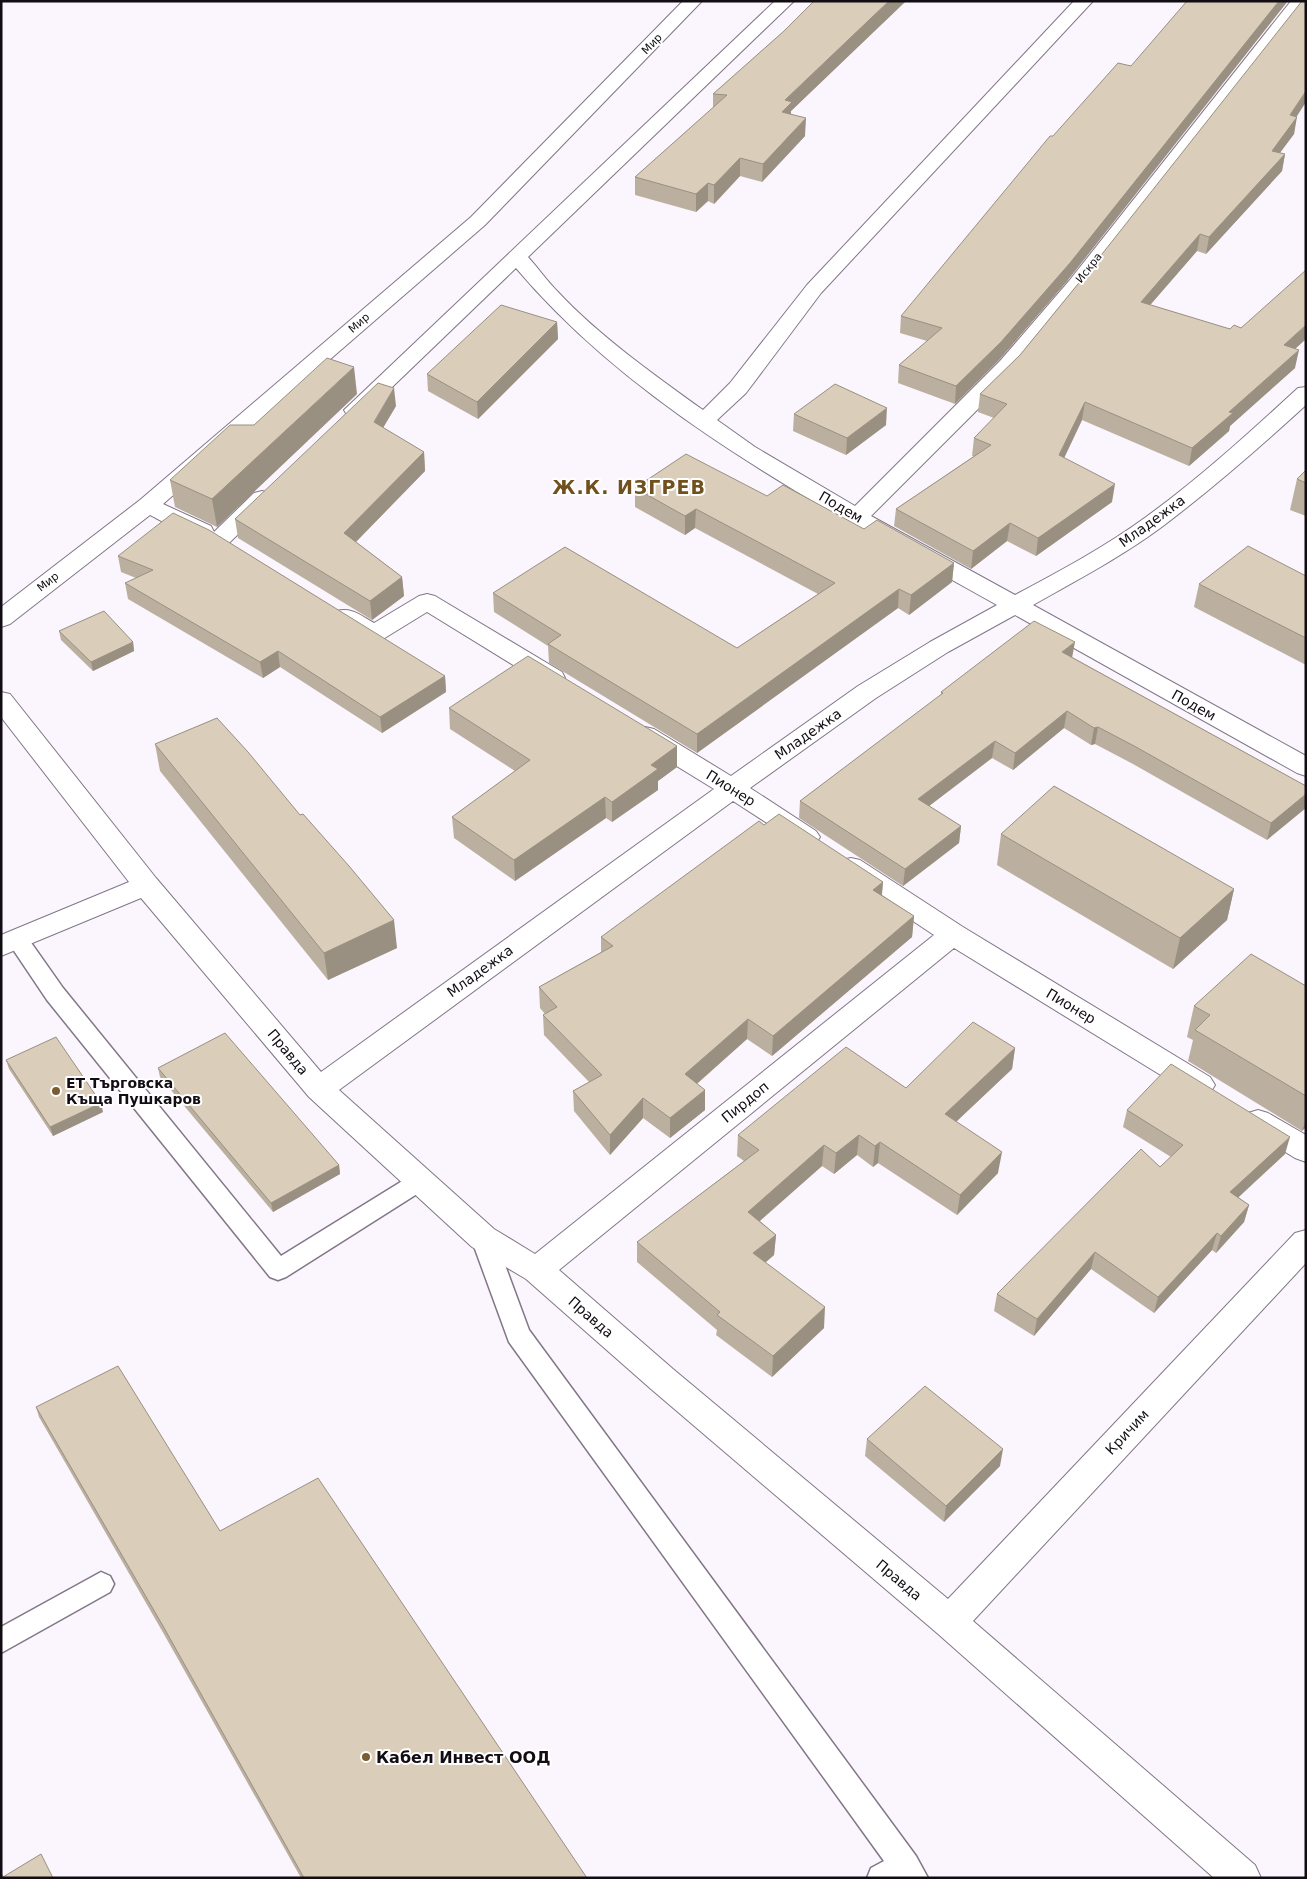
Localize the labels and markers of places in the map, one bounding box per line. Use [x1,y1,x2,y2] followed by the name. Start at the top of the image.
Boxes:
[66,1075,201,1107] place label: ЕТ Търговска Къща Пушкаров
[50,1085,62,1097] marker: ЕТ Търговска Къща Пушкаров
[376,1748,550,1767] place label: Кабел Инвест ООД
[360,1751,372,1763] marker: Кабел Инвест ООД

